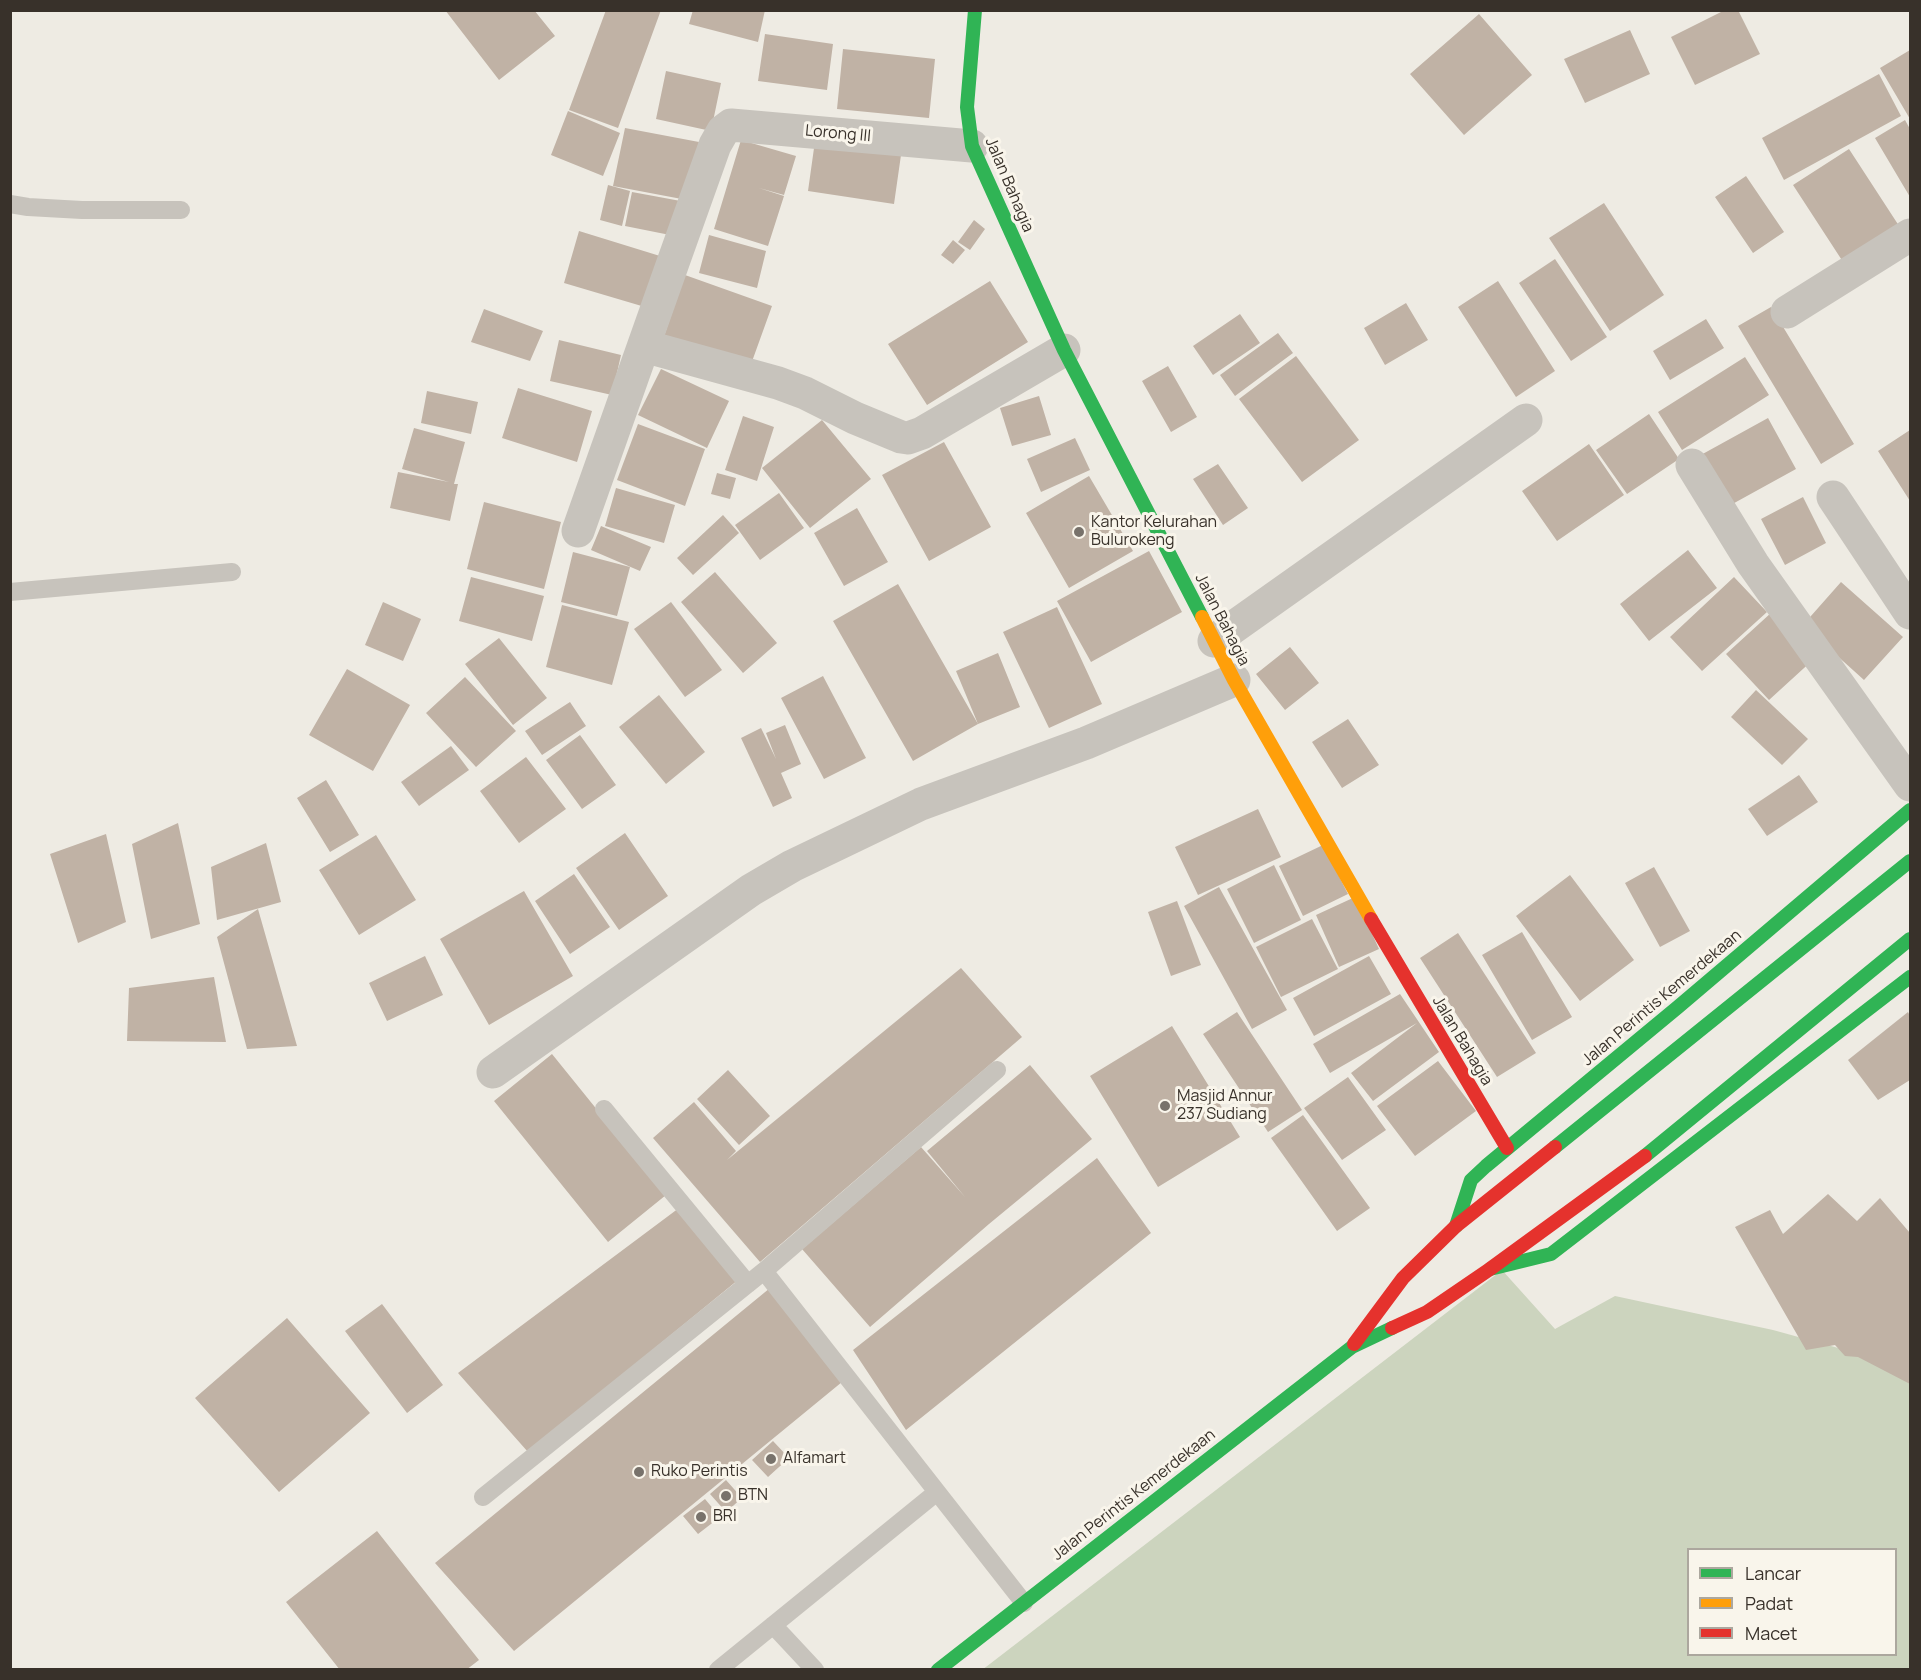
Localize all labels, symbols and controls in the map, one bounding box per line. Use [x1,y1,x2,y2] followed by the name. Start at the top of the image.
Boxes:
[804,122,872,146] street label: Lorong lll
[980,135,1038,235] street label: Jalan Bahagia
[1091,513,1217,551] place label: Kantor Kelurahan Bulurokeng
[1072,525,1086,539] marker: Kantor Kelurahan Bulurokeng
[1191,571,1253,669] street label: Jalan Bahagia
[1579,926,1745,1070] street label: Jalan Perintis Kemerdekaan
[1428,993,1496,1089] street label: Jalan Bahagia
[1177,1087,1273,1125] place label: Masjid Annur 237 Sudiang
[1158,1099,1172,1113] marker: Masjid Annur 237 Sudiang
[1049,1425,1219,1565] street label: Jalan Perintis Kemerdekaan
[783,1449,846,1469] place label: Alfamart
[764,1452,778,1466] marker: Alfamart
[651,1462,748,1482] place label: Ruko Perintis
[632,1465,646,1479] marker: Ruko Perintis
[738,1486,768,1506] place label: BTN
[719,1489,733,1503] marker: BTN
[713,1507,737,1527] place label: BRI
[694,1510,708,1524] marker: BRI
[1687,1548,1897,1656] legend
[1745,1561,1801,1585] text: Lancar
[1745,1591,1793,1615] text: Padat
[1745,1621,1798,1645] text: Macet

